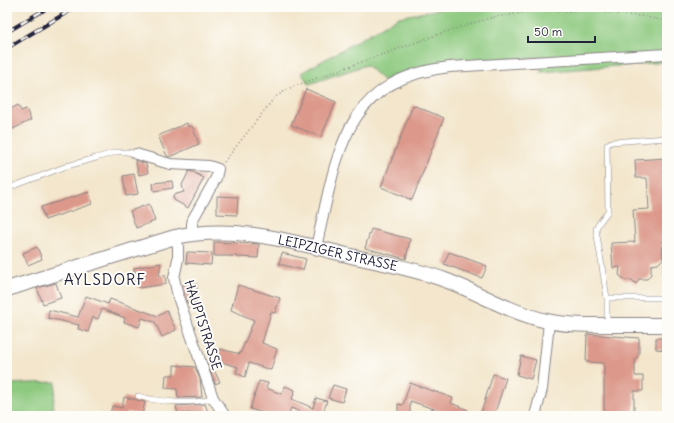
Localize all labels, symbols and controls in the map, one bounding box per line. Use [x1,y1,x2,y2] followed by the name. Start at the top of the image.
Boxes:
[528,18,595,44] scale bar
[534,24,563,39] text: 50 m
[277,231,400,275] street label: LEIPZIGER STRASSE
[64,270,146,289] district label: AYLSDORF
[180,278,226,373] street label: HAUPTSTRASSE

